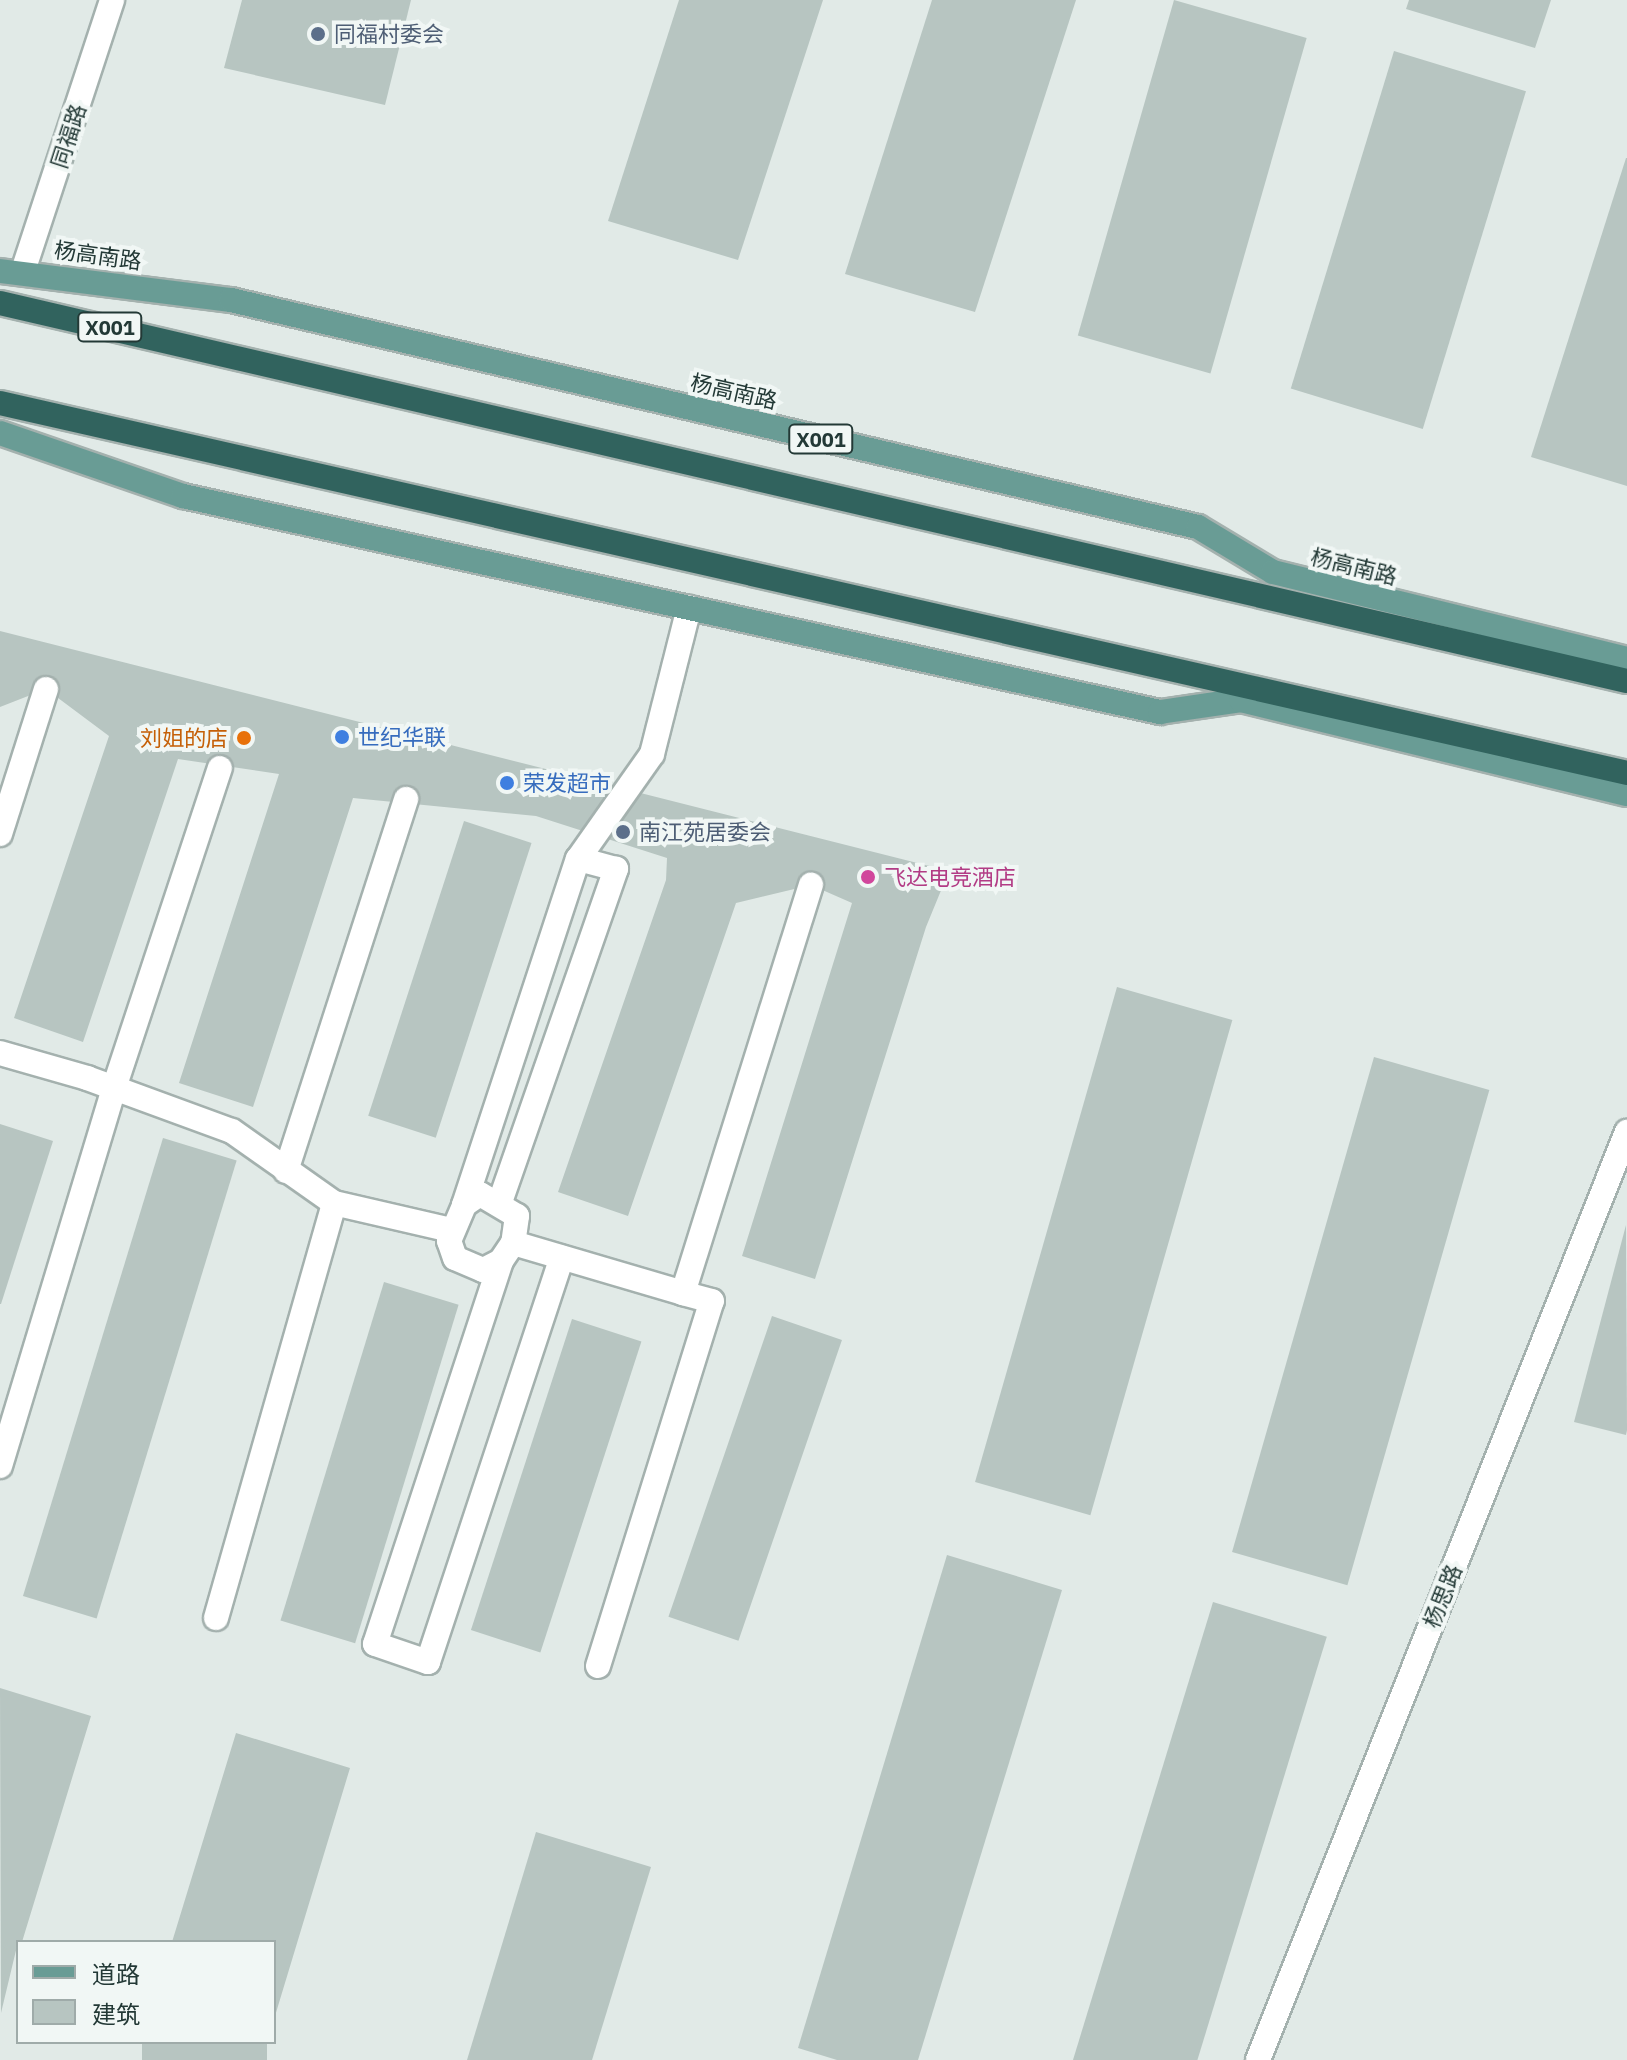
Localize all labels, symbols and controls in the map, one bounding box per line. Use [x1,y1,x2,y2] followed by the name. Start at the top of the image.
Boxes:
[334,21,444,47] place label: 同福村委会
[309,25,327,43] marker: 同福村委会
[45,101,91,171] street label: 同福路
[53,236,143,274] street label: 杨高南路
[76,311,144,343] road number: X001
[688,368,780,414] street label: 杨高南路
[787,423,855,455] road number: X001
[1308,543,1400,589] street label: 杨高南路
[358,724,446,750] place label: 世纪华联
[140,725,228,751] place label: 刘姐的店
[333,728,351,746] marker: 世纪华联
[235,729,253,747] marker: 刘姐的店
[523,770,611,796] place label: 荣发超市
[498,774,516,792] marker: 荣发超市
[639,819,771,845] place label: 南江苑居委会
[614,823,632,841] marker: 南江苑居委会
[884,864,1016,890] place label: 飞达电竞酒店
[859,868,877,886] marker: 飞达电竞酒店
[1417,1560,1467,1632] street label: 杨思路
[16,1940,276,2044] legend
[92,1958,140,1990] text: 道路
[92,1998,140,2030] text: 建筑

